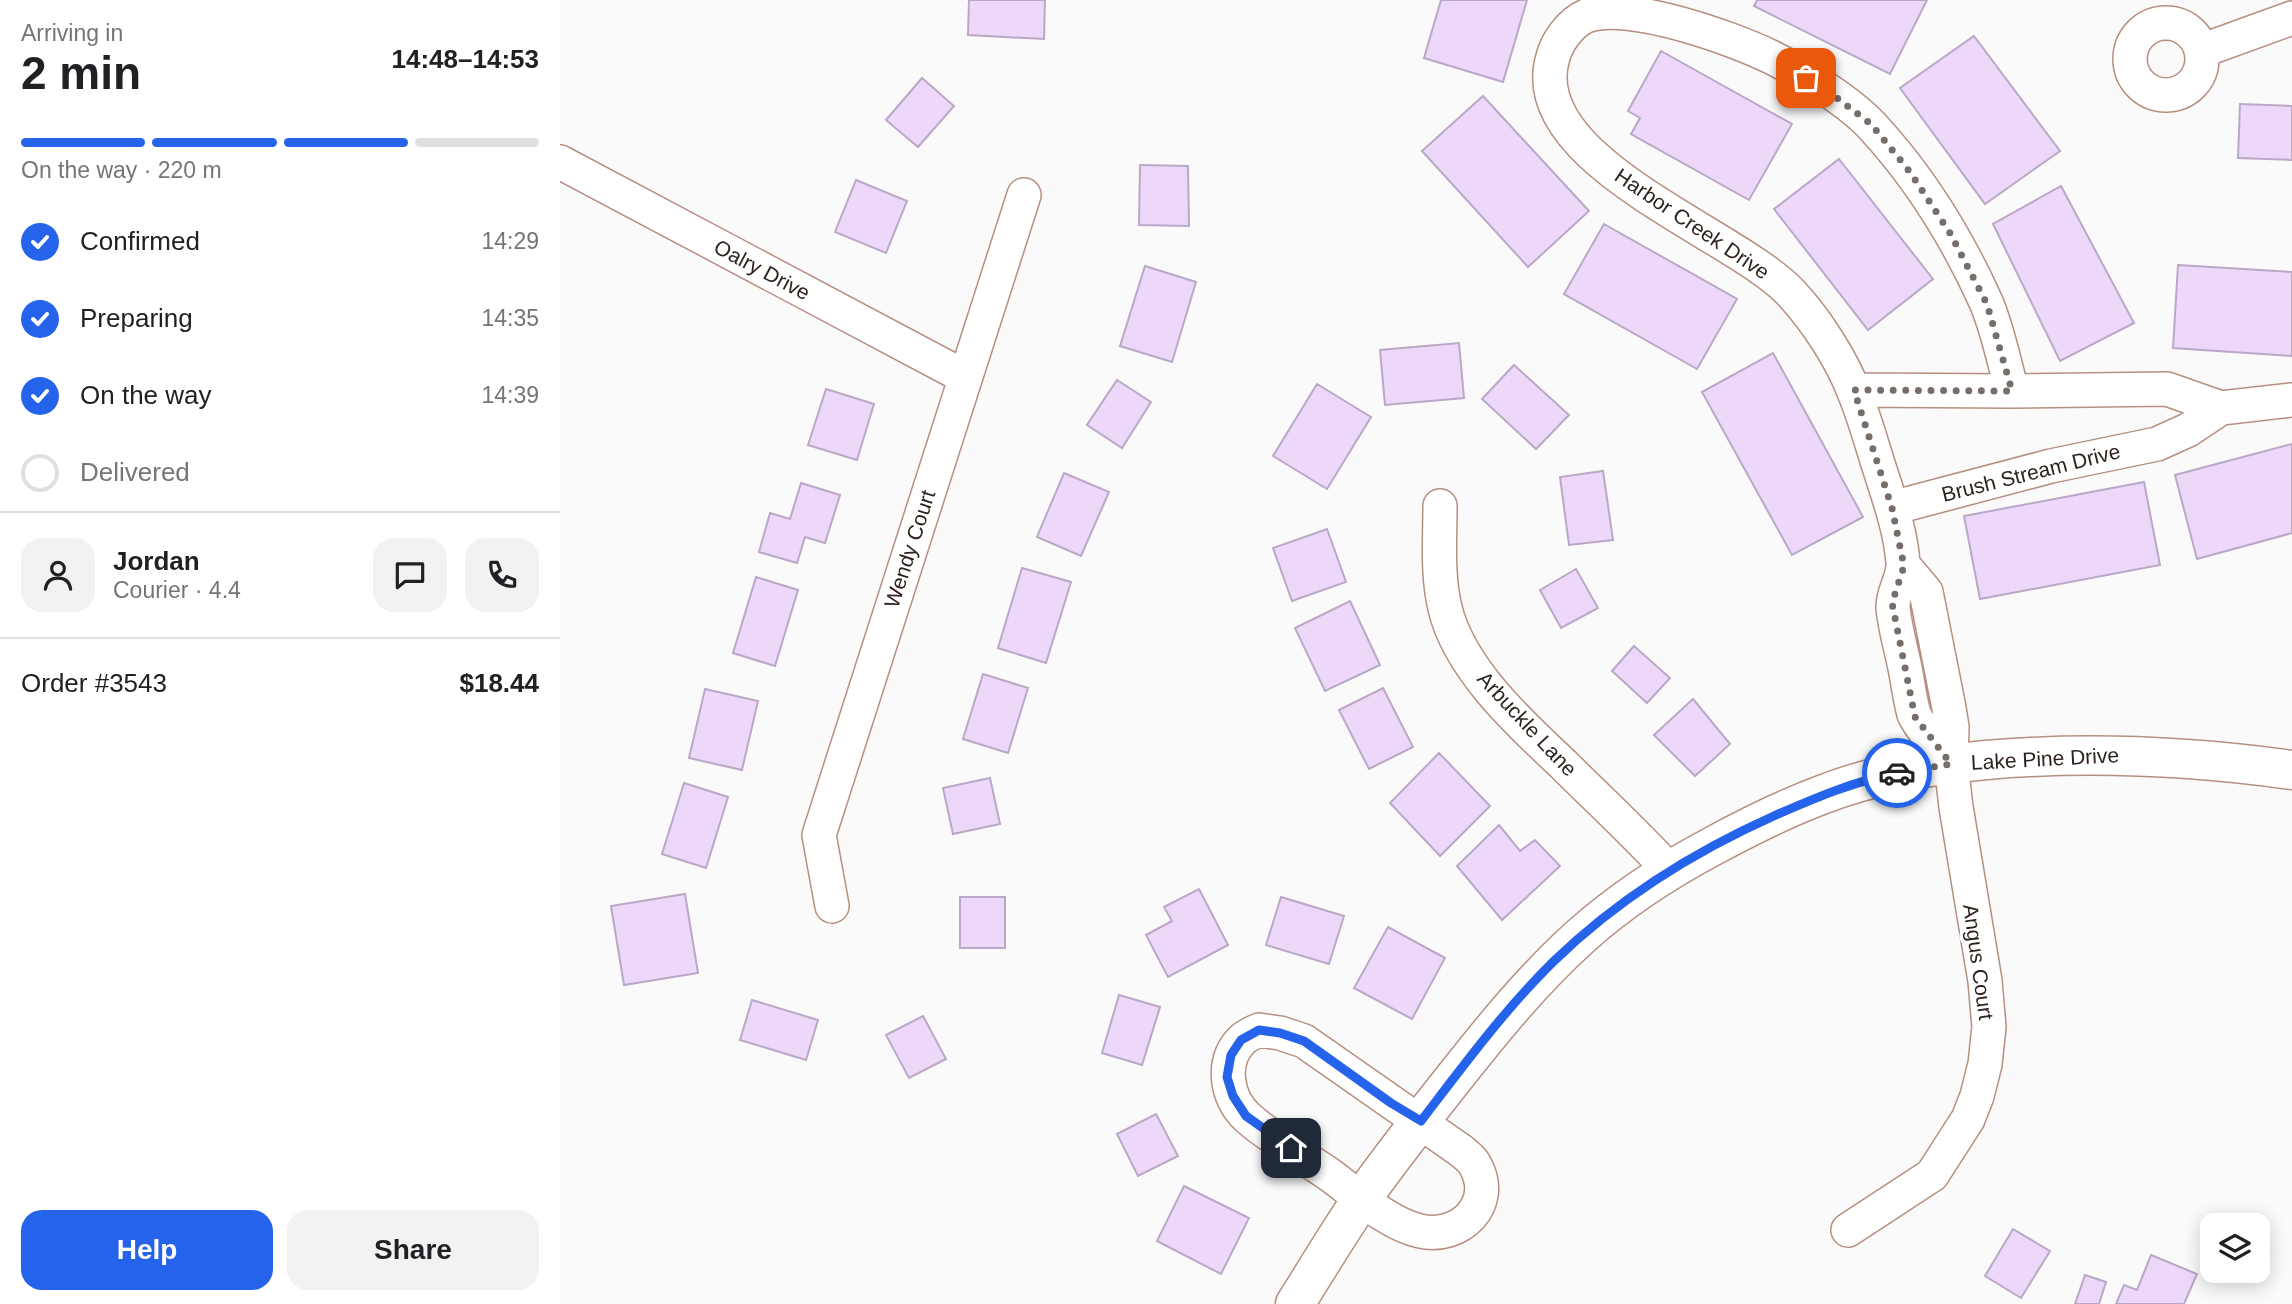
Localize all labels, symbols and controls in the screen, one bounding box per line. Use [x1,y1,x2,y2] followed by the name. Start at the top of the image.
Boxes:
[21,20,123,46] text: Arriving in
[392,44,539,74] text: 14:48–14:53
[21,47,141,99] text: 2 min
[1776,48,1836,108] pin
[1787,59,1825,97] icon: bag
[21,157,222,183] text: On the way · 220 m
[1611,163,1774,284] street label: Harbor Creek Drive
[21,223,59,261] icon: check
[80,226,200,256] text: Confirmed
[481,228,539,254] text: 14:29
[710,235,814,304] street label: Oalry Drive
[21,300,59,338] icon: check
[80,303,193,333] text: Preparing
[481,305,539,331] text: 14:35
[21,377,59,415] icon: check
[80,380,212,410] text: On the way
[481,382,539,408] text: 14:39
[1939,439,2123,506] street label: Brush Stream Drive
[80,457,190,487] text: Delivered
[880,487,939,610] street label: Wendy Court
[21,538,95,612] button: person
[373,538,447,612] button: chat
[465,538,539,612] button: phone
[113,546,200,576] text: Jordan
[113,577,241,603] text: Courier · 4.4
[1473,667,1582,781] street label: Arbuckle Lane
[21,668,167,698] text: Order #3543
[459,668,539,698] text: $18.44
[1862,738,1932,808] courier
[1970,743,2120,774] street label: Lake Pine Drive
[1878,754,1916,792] icon: car
[1959,903,1998,1021] street label: Angus Court
[1261,1118,1321,1178] pin
[1272,1129,1310,1167] icon: home
[21,1210,273,1290] button: Help
[287,1210,539,1290] button: Share
[2200,1213,2270,1283] map controls
[2200,1213,2270,1283] button: layers

